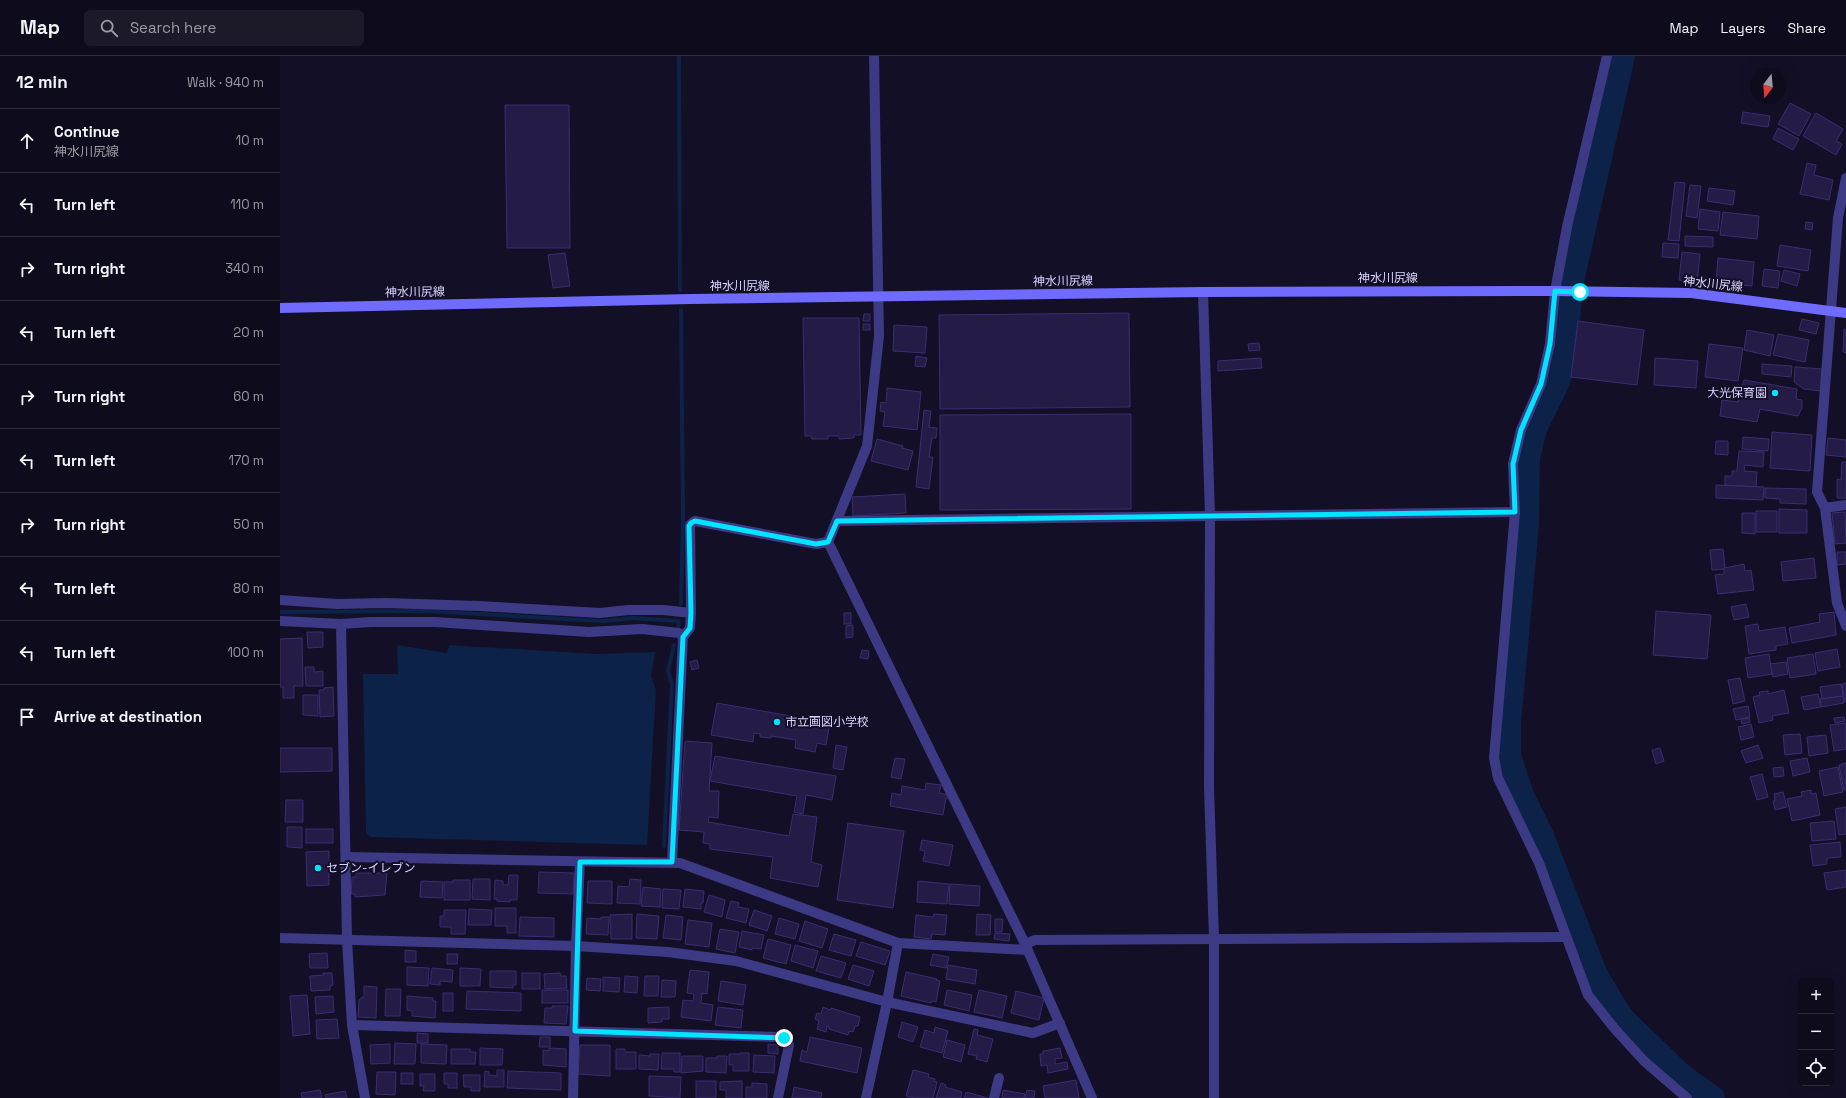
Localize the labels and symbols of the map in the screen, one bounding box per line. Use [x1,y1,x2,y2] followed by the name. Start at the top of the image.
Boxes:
[1750,68,1786,104] north arrow
[1358,270,1418,286] street label: 神水川尻線
[1033,272,1093,290] street label: 神水川尻線
[1682,273,1744,295] street label: 神水川尻線
[710,278,770,294] street label: 神水川尻線
[385,283,445,301] street label: 神水川尻線
[1571,283,1589,301] route start
[1707,385,1767,401] place label: 大光保育園
[1770,388,1780,398] marker: 大光保育園
[785,714,869,730] place label: 市立画図小学校
[772,717,782,727] marker: 市立画図小学校
[326,860,415,876] place label: セブン-イレブン
[313,863,323,873] marker: セブン-イレブン
[775,1029,793,1047] route end

